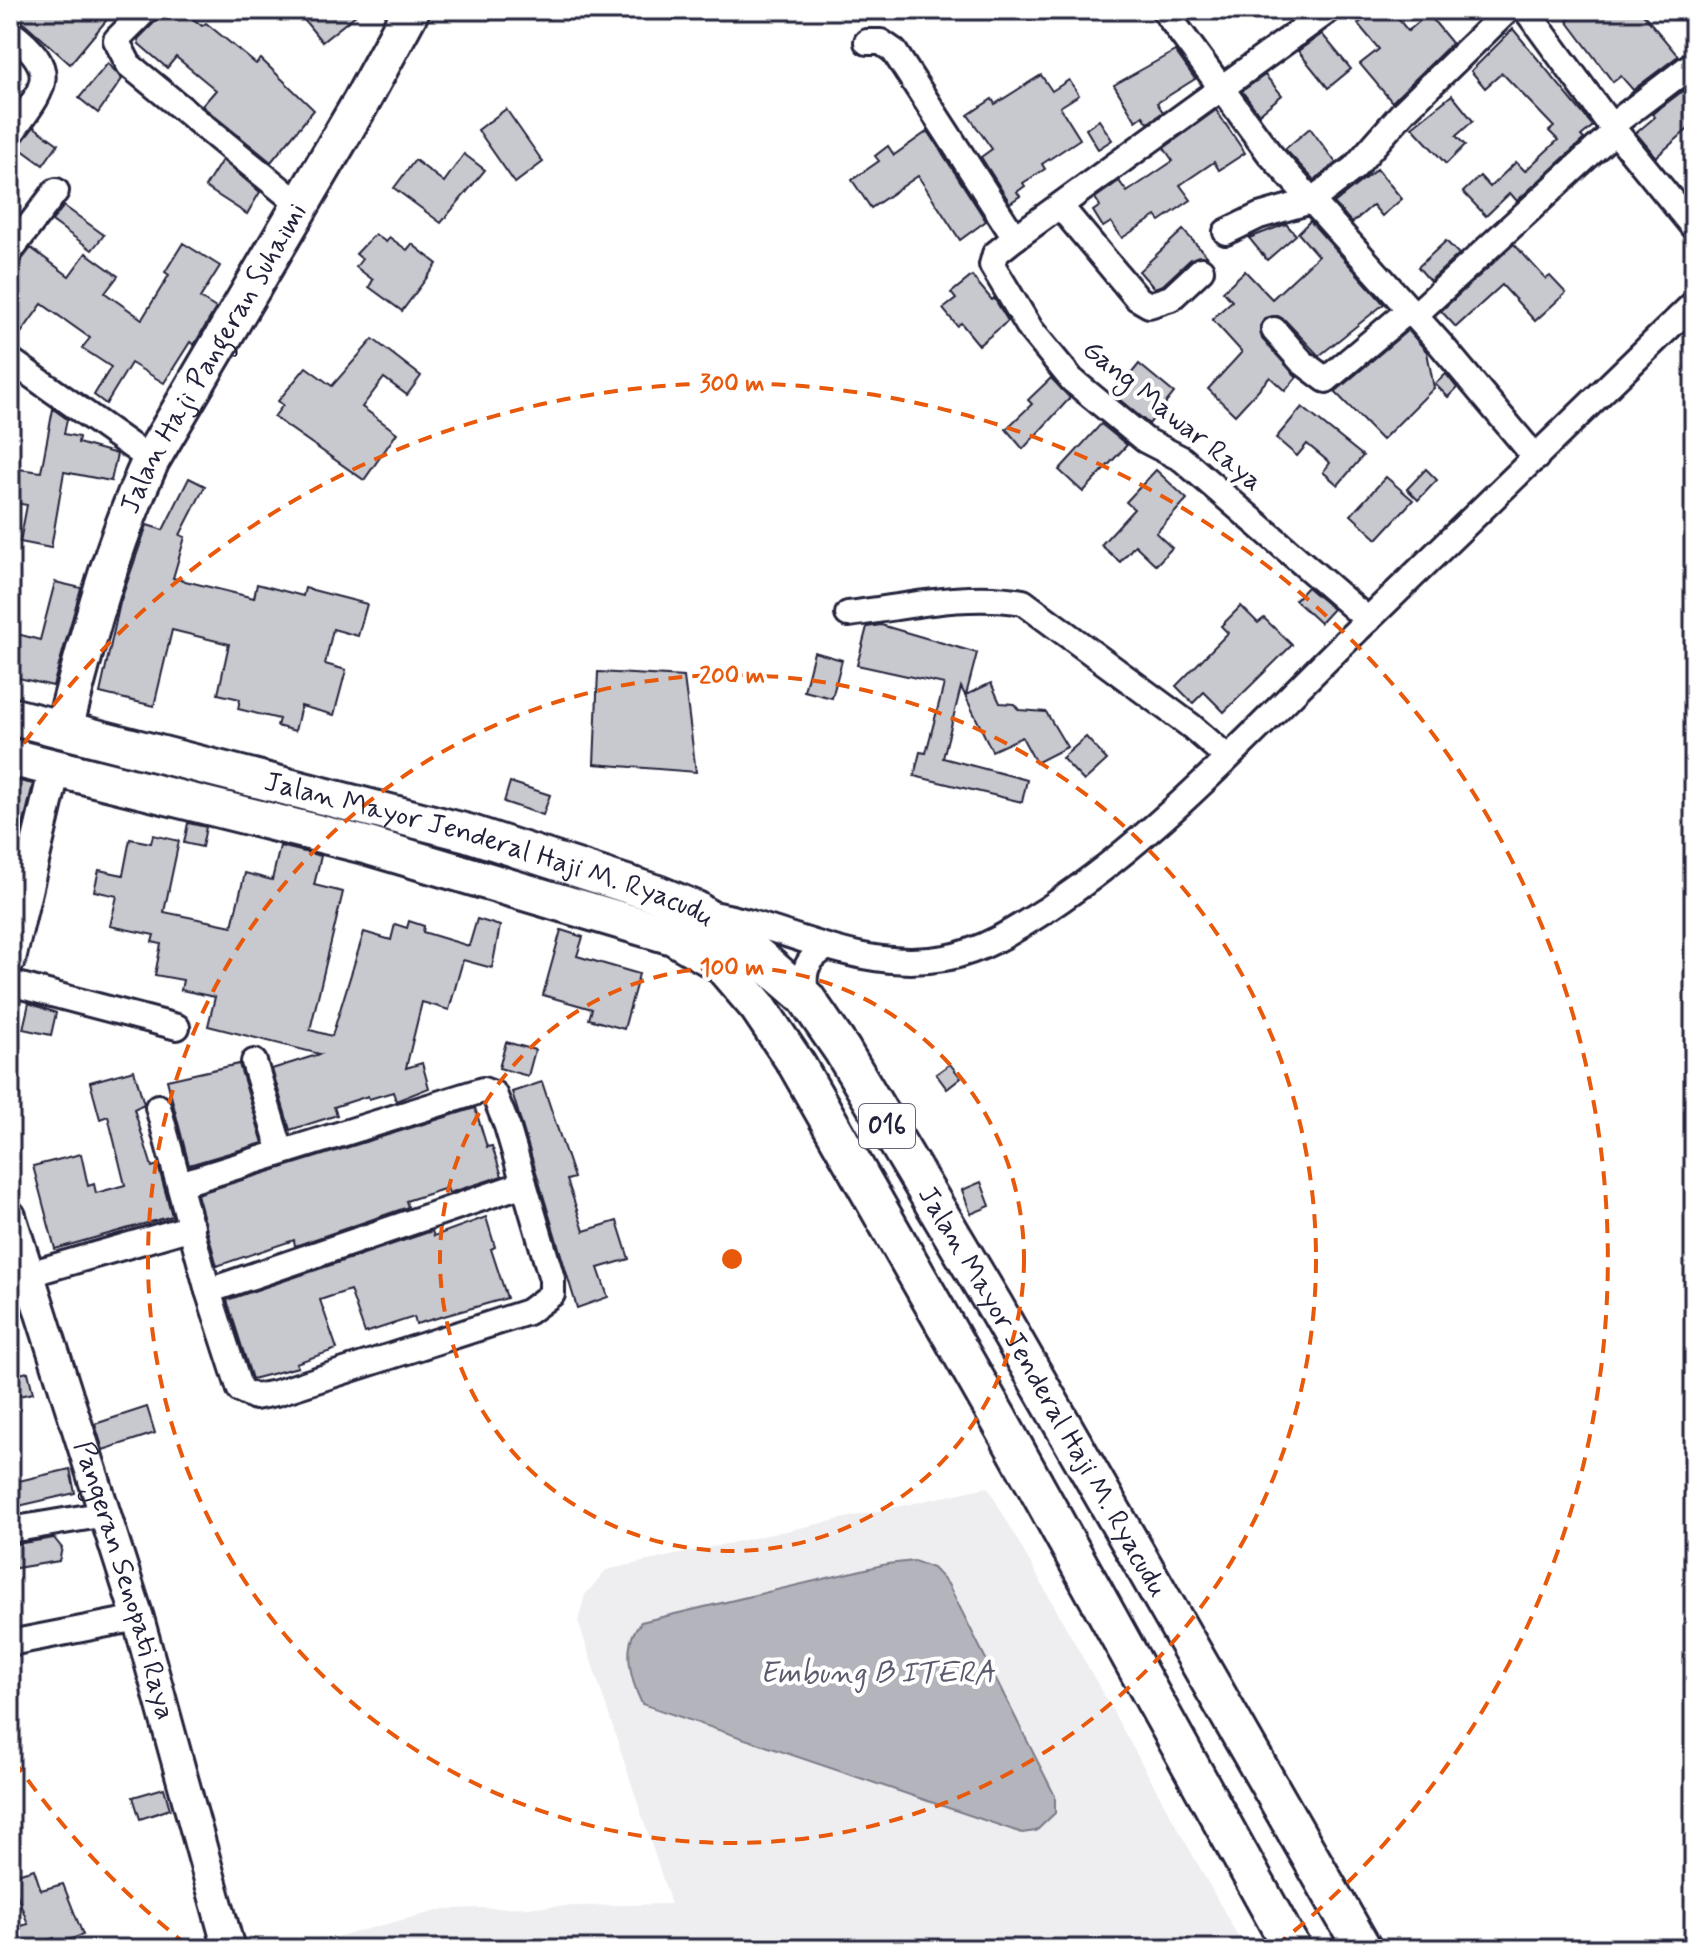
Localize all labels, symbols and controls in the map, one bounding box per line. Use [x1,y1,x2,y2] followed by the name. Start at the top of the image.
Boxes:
[112,197,316,519] street label: Jalan Haji Pangeran Suhaimi
[1073,332,1270,502] street label: Gang Mawar Raya
[700,369,764,400] text: 300 m
[699,661,765,692] text: 200 m
[260,763,722,936] street label: Jalan Mayor Jenderal Haji M. Ryacudu
[700,953,764,984] text: 100 m
[859,1104,915,1148] road number: 016
[909,1179,1176,1604] street label: Jalan Mayor Jenderal Haji M. Ryacudu
[718,1245,746,1273] centre of rings
[64,1436,184,1724] street label: Pangeran Senopati Raya
[759,1654,996,1694] water label: Embung B ITERA

